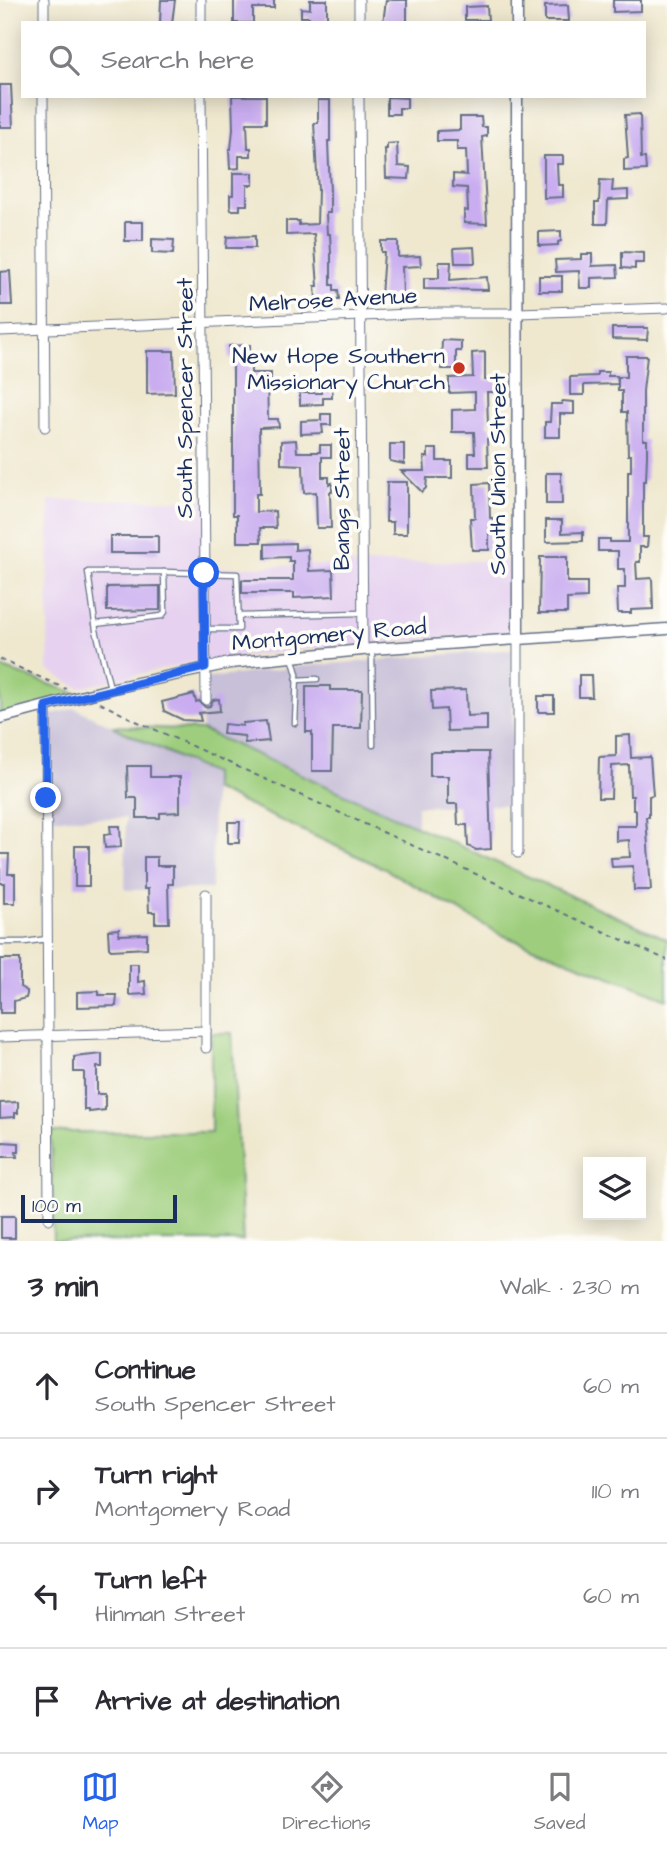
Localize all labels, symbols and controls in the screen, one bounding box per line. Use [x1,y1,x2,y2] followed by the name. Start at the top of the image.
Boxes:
[21,21,646,98] search box
[45,41,83,79] icon: search
[101,42,254,78] text: Search here
[169,277,201,518] street label: South Spencer Street
[248,280,418,320] street label: Melrose Avenue
[232,340,446,399] place label: New Hope Southern Missionary Church
[451,360,467,376] marker: New Hope Southern Missionary Church
[482,372,514,575] street label: South Union Street
[326,427,359,571] street label: Bangs Street
[188,557,219,588] route start
[230,611,428,660] street label: Montgomery Road
[30,782,61,813] route end
[583,1157,646,1220] map controls
[583,1157,646,1220] button: layers
[21,1192,177,1224] scale bar
[32,1193,81,1220] text: 100 m
[28,1266,98,1308] text: 3 min
[500,1271,639,1303] text: Walk · 230 m
[95,1352,196,1388] text: Continue
[28,1367,66,1405] icon: ahead
[583,1370,639,1402] text: 60 m
[95,1388,336,1420] text: South Spencer Street
[95,1457,217,1493] text: Turn right
[28,1472,66,1510] icon: right
[591,1475,639,1507] text: 110 m
[95,1493,290,1525] text: Montgomery Road
[95,1562,206,1598] text: Turn left
[28,1577,66,1615] icon: left
[583,1580,639,1612] text: 60 m
[95,1598,245,1630] text: Hinman Street
[28,1682,66,1720] icon: arrive
[95,1683,340,1719] text: Arrive at destination
[81,1768,119,1837] tab: Map
[282,1768,371,1837] tab: Directions
[534,1768,585,1837] tab: Saved

